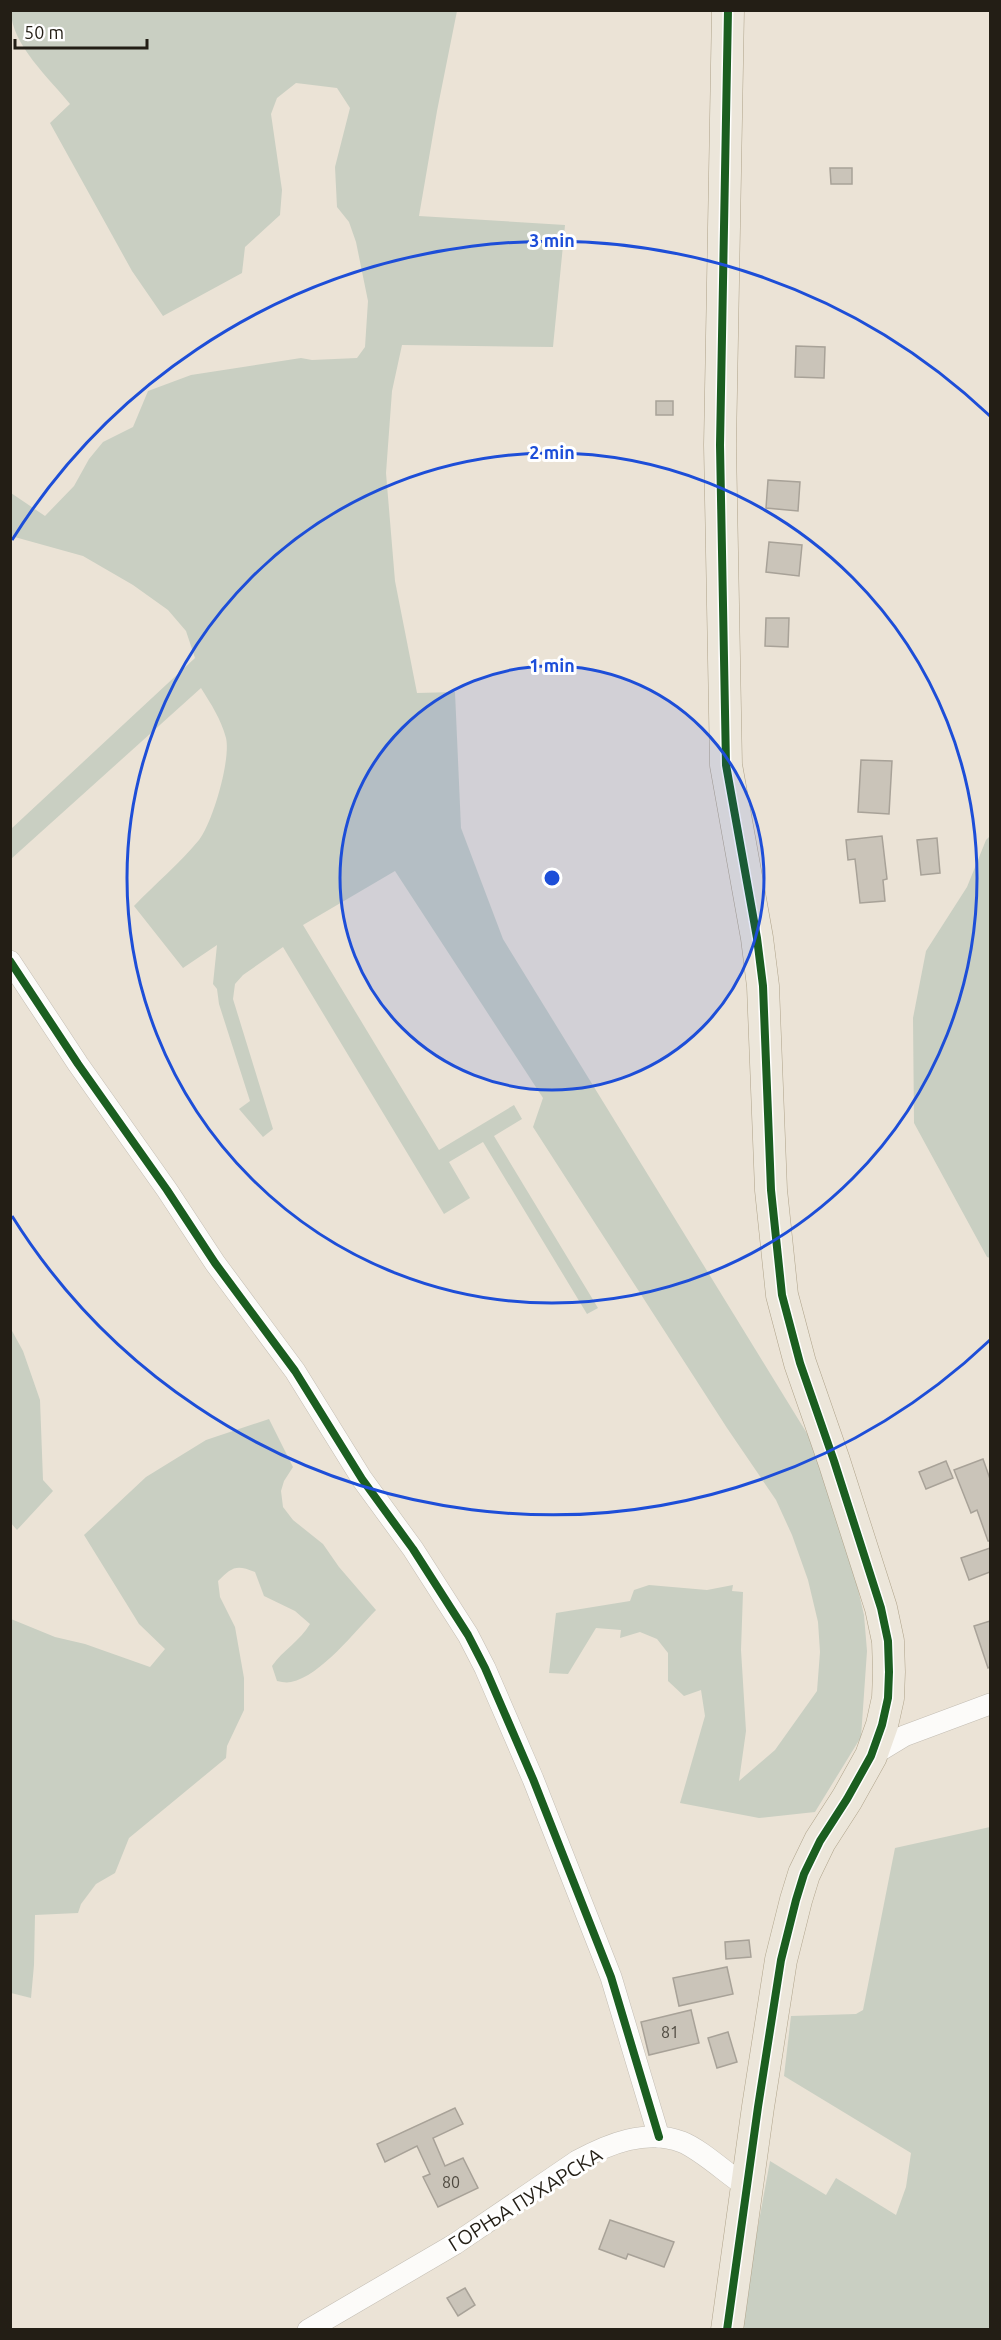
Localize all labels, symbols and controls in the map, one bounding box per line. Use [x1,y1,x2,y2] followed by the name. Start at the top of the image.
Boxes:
[15,12,147,50] scale bar
[24,22,64,42] text: 50 m
[529,230,575,250] text: 3 min
[529,442,575,462] text: 2 min
[529,655,575,675] text: 1 min
[542,868,562,888] centre of rings
[661,2023,679,2041] house number: 81
[444,2142,606,2256] street label: ГОРЊА ПУХАРСКА
[442,2173,460,2191] house number: 80

